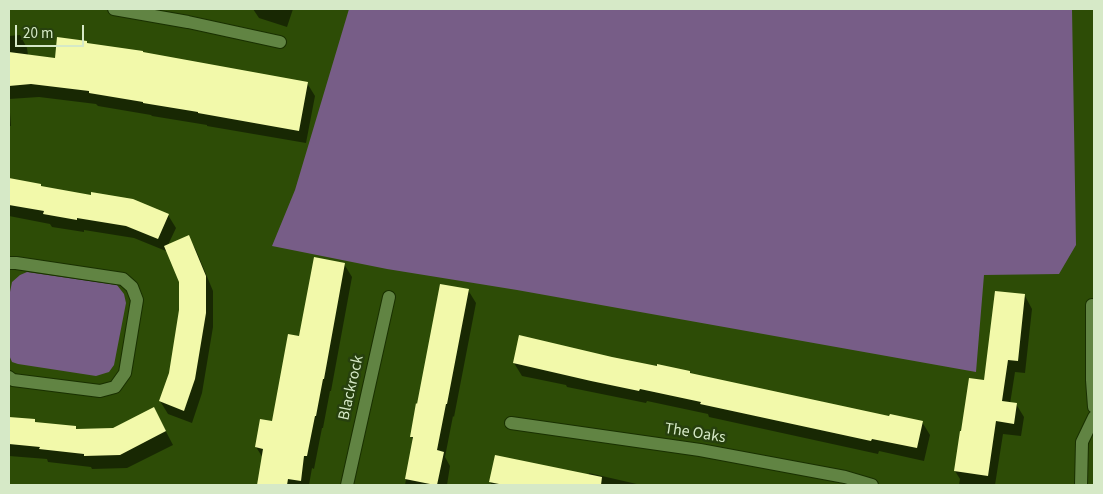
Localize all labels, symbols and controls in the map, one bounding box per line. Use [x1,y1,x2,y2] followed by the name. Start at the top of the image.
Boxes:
[18,15,86,47] scale bar
[23,23,53,44] text: 20 m
[335,354,369,422] street label: Blackrock
[663,420,727,448] street label: The Oaks

